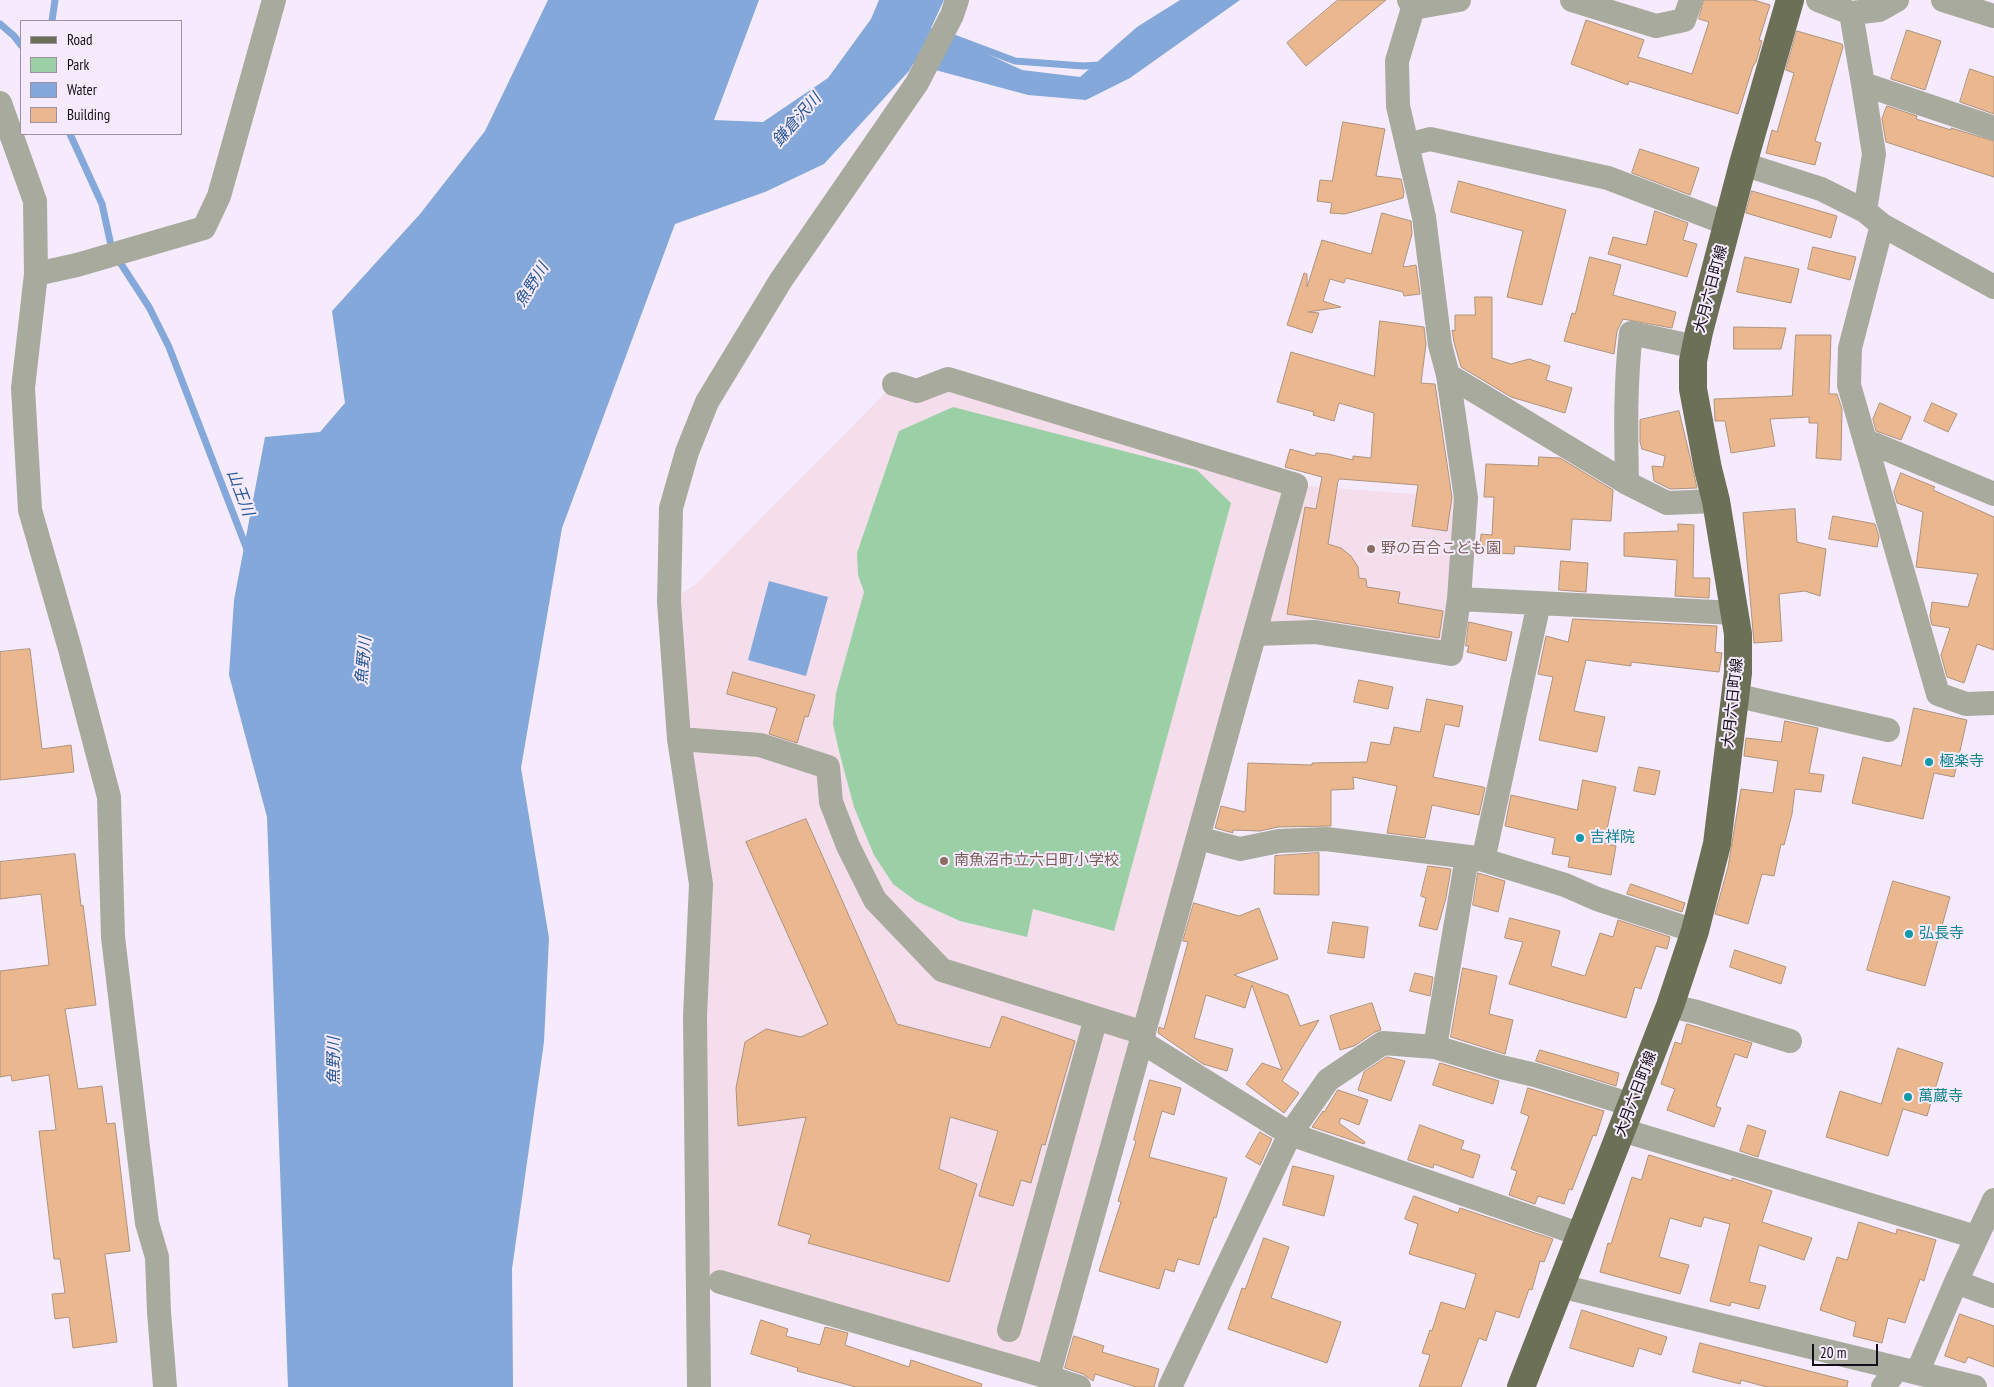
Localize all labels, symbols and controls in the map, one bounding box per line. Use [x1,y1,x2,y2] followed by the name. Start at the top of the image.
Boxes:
[20,20,182,135] legend
[67,30,93,49] text: Road
[67,55,89,74] text: Park
[67,80,97,99] text: Water
[769,90,825,150] water label: 鎌倉沢川
[67,105,110,124] text: Building
[1691,243,1731,335] street label: 大月六日町線
[511,260,553,310] water label: 魚野川
[222,467,258,519] water label: 山王川
[1381,540,1501,558] place label: 野の百合こども園
[1365,543,1377,555] marker: 野の百合こども園
[352,636,376,686] water label: 魚野川
[1719,657,1747,749] street label: 大月六日町線
[1939,753,1984,771] place label: 極楽寺
[1923,756,1935,768] marker: 極楽寺
[1590,829,1635,847] place label: 吉祥院
[1574,832,1586,844] marker: 吉祥院
[954,852,1119,870] place label: 南魚沼市立六日町小学校
[938,855,950,867] marker: 南魚沼市立六日町小学校
[1919,925,1964,943] place label: 弘長寺
[1903,928,1915,940] marker: 弘長寺
[324,1037,344,1085] water label: 魚野川
[1611,1049,1661,1139] street label: 大月六日町線
[1918,1088,1963,1106] place label: 萬蔵寺
[1902,1091,1914,1103] marker: 萬蔵寺
[1814,1334,1880,1366] scale bar
[1820,1343,1846,1362] text: 20 m

